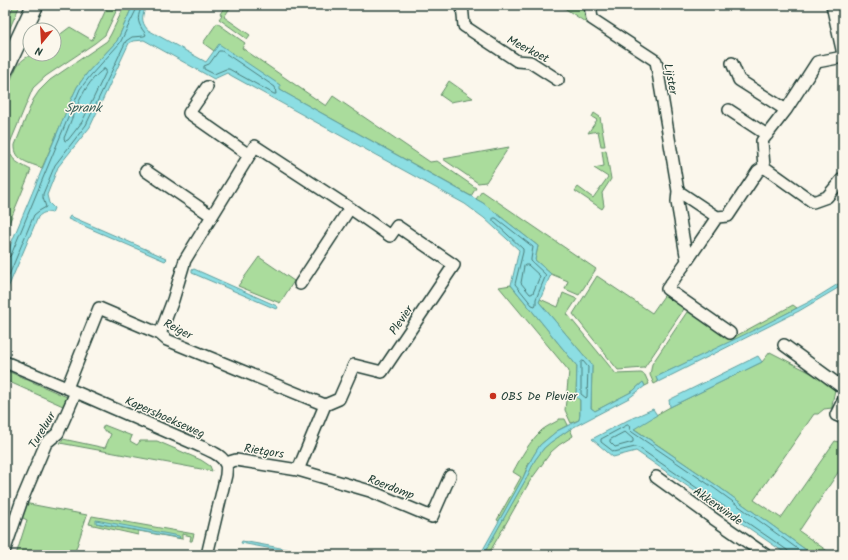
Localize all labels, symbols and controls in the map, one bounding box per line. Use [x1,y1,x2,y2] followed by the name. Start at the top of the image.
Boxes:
[22,22,62,62] north arrow
[503,31,553,68] street label: Meerkoet
[33,41,45,60] text: N
[658,62,683,97] street label: Lijster
[65,98,103,119] water label: Sprank
[385,301,419,339] street label: Plevier
[160,314,197,345] street label: Reiger
[501,387,578,406] place label: OBS De Plevier
[122,391,208,444] street label: Kapershoekseweg
[488,391,498,401] marker: OBS De Plevier
[24,407,61,452] street label: Tureluur
[243,439,285,464] street label: Rietgors
[365,470,417,505] street label: Roerdomp
[689,482,747,531] street label: Akkerwinde

